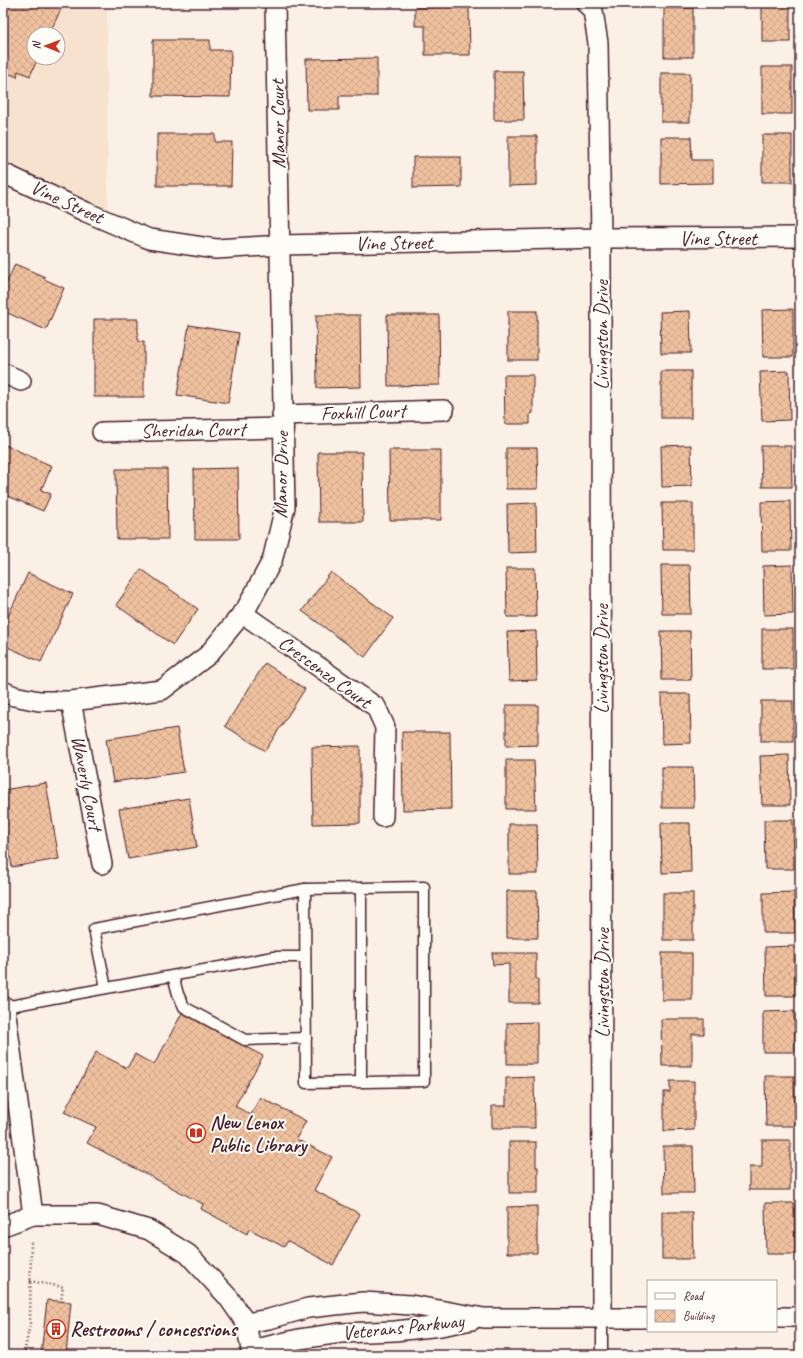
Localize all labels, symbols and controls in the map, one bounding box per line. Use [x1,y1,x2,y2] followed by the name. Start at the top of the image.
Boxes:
[26,26,66,66] north arrow
[29,40,43,49] text: N
[265,77,291,169] street label: Manor Court
[27,174,109,231] street label: Vine Street
[679,226,759,251] street label: Vine Street
[355,230,435,256] street label: Vine Street
[589,279,614,390] street label: Livingston Drive
[320,398,409,426] street label: Foxhill Court
[141,417,249,443] street label: Sheridan Court
[268,430,294,519] street label: Manor Drive
[589,603,614,714] street label: Livingston Drive
[274,630,378,715] street label: Crescenzo Court
[66,734,109,836] street label: Waverly Court
[590,927,615,1038] street label: Livingston Drive
[210,1110,308,1158] place label: New Lenox Public Library
[185,1122,207,1144] library icon: New Lenox Public Library
[647,1280,777,1332] legend
[683,1288,705,1304] text: Road
[341,1308,466,1346] street label: Veterans Parkway
[683,1308,715,1324] text: Building
[70,1317,239,1342] place label: Restrooms / concessions
[45,1318,67,1340] building icon: Restrooms / concessions

